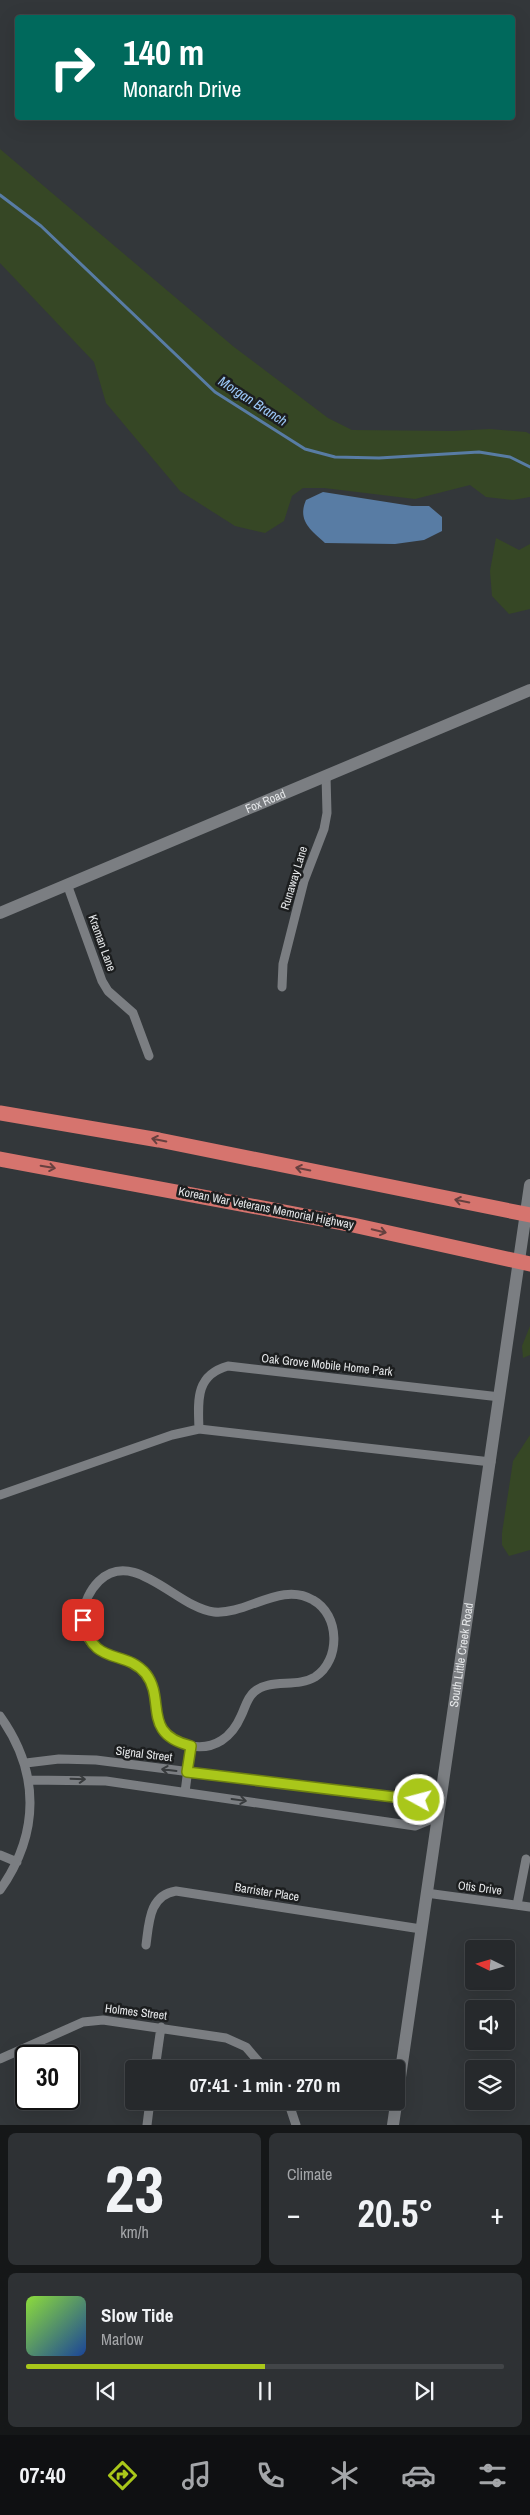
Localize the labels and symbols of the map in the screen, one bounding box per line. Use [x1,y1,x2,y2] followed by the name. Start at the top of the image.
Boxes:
[215,372,291,430] water label: Morgan Branch
[243,786,288,817] street label: Fox Road
[277,844,311,912] street label: Runaway Lane
[84,913,120,973] street label: Kraman Lane
[152,1135,168,1145] one-way arrow
[40,1163,56,1173] one-way arrow
[296,1164,312,1173] one-way arrow
[177,1183,355,1233] street label: Korean War Veterans Memorial Highway
[455,1196,471,1206] one-way arrow
[371,1227,387,1236] one-way arrow
[261,1350,393,1380] street label: Oak Grove Mobile Home Park
[62,1599,104,1641] pin
[446,1602,477,1708] street label: South Little Creek Road
[115,1743,173,1765] street label: Signal Street
[162,1765,178,1775] one-way arrow
[392,1773,444,1825] position arrow
[69,1774,85,1784] one-way arrow
[230,1795,246,1805] one-way arrow
[457,1877,503,1899] street label: Otis Drive
[234,1879,300,1905] street label: Barrister Place
[465,1940,515,1990] north arrow
[104,2000,168,2024] street label: Holmes Street
[15,2045,80,2110] speed limit sign: 30

